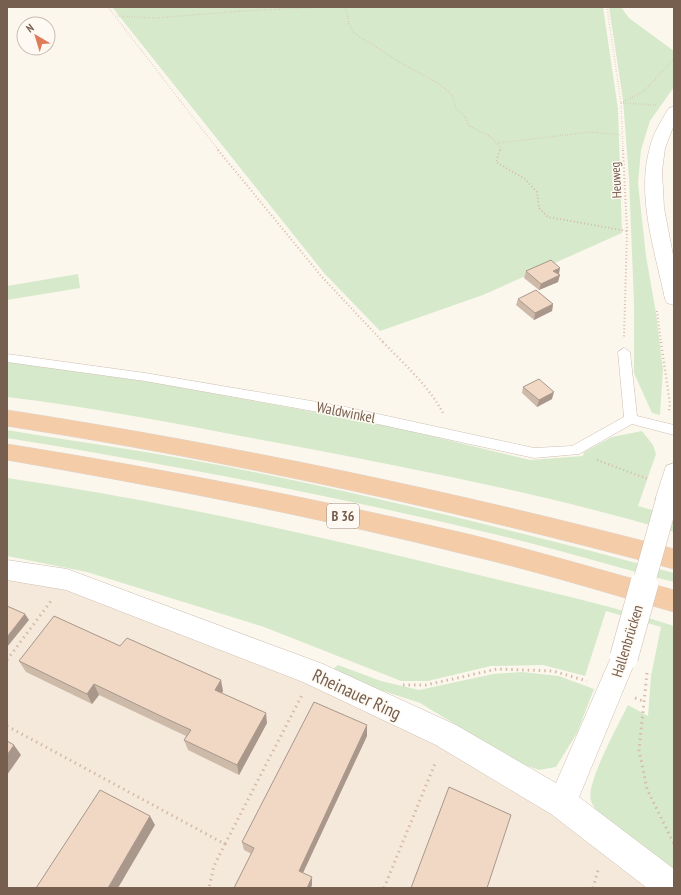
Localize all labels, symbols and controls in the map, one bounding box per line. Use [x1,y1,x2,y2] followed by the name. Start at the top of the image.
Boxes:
[16,16,56,56] north arrow
[23,21,37,35] text: N
[607,161,625,199] street label: Heuweg
[315,397,378,427] street label: Waldwinkel
[327,504,359,528] road number: B 36
[607,602,647,680] street label: Hallenbrücken
[309,663,405,725] street label: Rheinauer Ring

